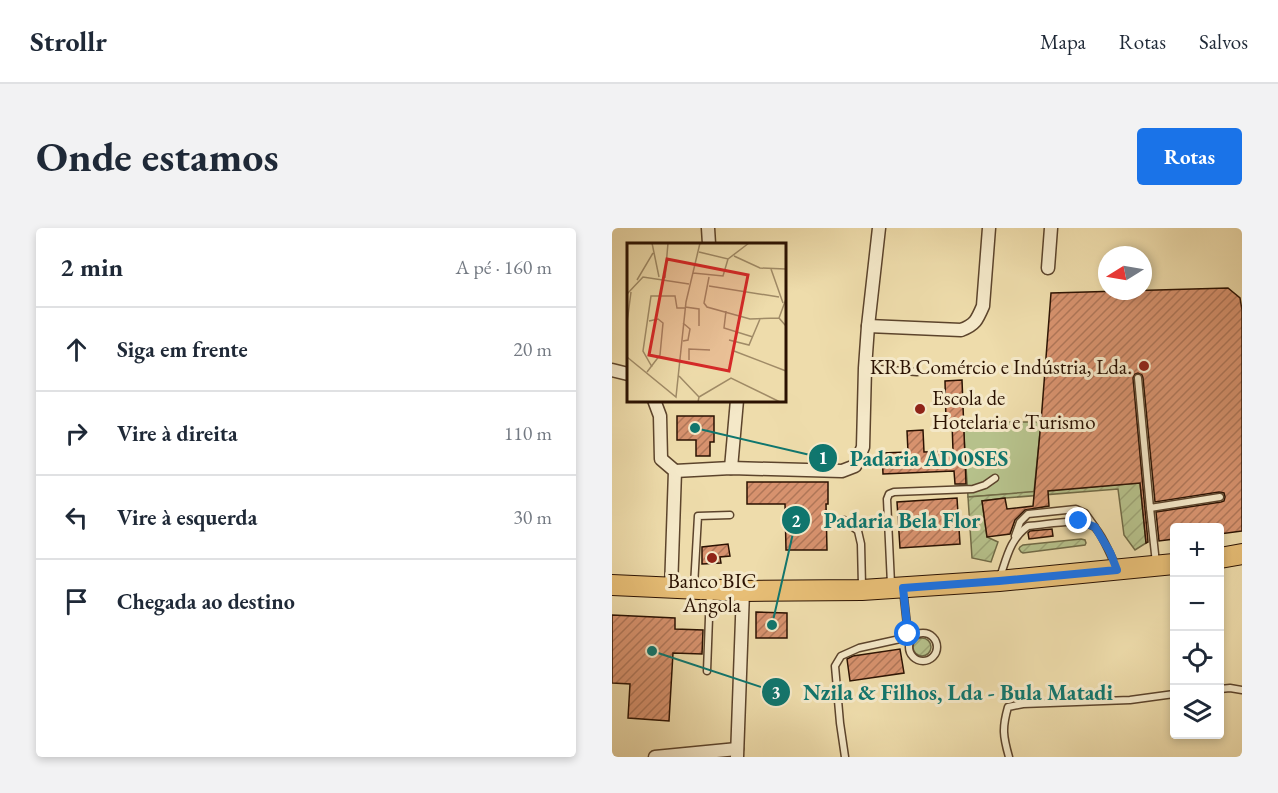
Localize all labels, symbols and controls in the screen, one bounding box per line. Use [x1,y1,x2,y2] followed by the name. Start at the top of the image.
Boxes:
[30,23,107,59] text: Strollr
[1040,28,1086,55] text: Mapa
[1119,28,1166,55] text: Rotas
[1199,28,1248,55] text: Salvos
[1137,128,1242,185] button: Rotas
[36,129,279,184] text: Onde estamos
[627,243,786,402] inset map
[1098,246,1152,300] north arrow
[60,250,123,284] text: 2 min
[456,254,552,280] text: A pé · 160 m
[60,333,93,366] icon: ahead
[117,335,248,364] text: Siga em frente
[513,336,552,362] text: 20 m
[870,353,1132,380] place label: KRB Comércio e Indústria, Lda.
[1137,359,1151,373] marker: KRB Comércio e Indústria, Lda.
[932,384,1096,435] place label: Escola de Hotelaria e Turismo
[913,402,927,416] marker: Escola de Hotelaria e Turismo
[60,417,93,450] icon: right
[117,419,238,448] text: Vire à direita
[504,420,552,446] text: 110 m
[808,438,1020,478] callout: Padaria ADOSES
[850,444,1008,473] text: Padaria ADOSES
[818,446,828,469] text: 1
[781,500,992,540] callout: Padaria Bela Flor
[60,501,93,534] icon: left
[117,503,257,532] text: Vire à esquerda
[513,504,552,530] text: 30 m
[824,506,981,535] text: Padaria Bela Flor
[1065,507,1091,533] route end
[791,509,801,532] text: 2
[1170,523,1224,739] map controls
[1170,523,1224,577] button: +
[705,551,719,565] marker: Banco BIC Angola
[668,567,756,618] place label: Banco BIC Angola
[1170,577,1224,631] button: −
[60,585,93,618] icon: arrive
[117,587,295,616] text: Chegada ao destino
[894,620,920,646] route start
[1170,631,1224,685] button: locate
[761,672,1125,712] callout: Nzila & Filhos, Lda - Bula Matadi
[803,678,1113,707] text: Nzila & Filhos, Lda - Bula Matadi
[771,681,781,704] text: 3
[1170,685,1224,739] button: layers

